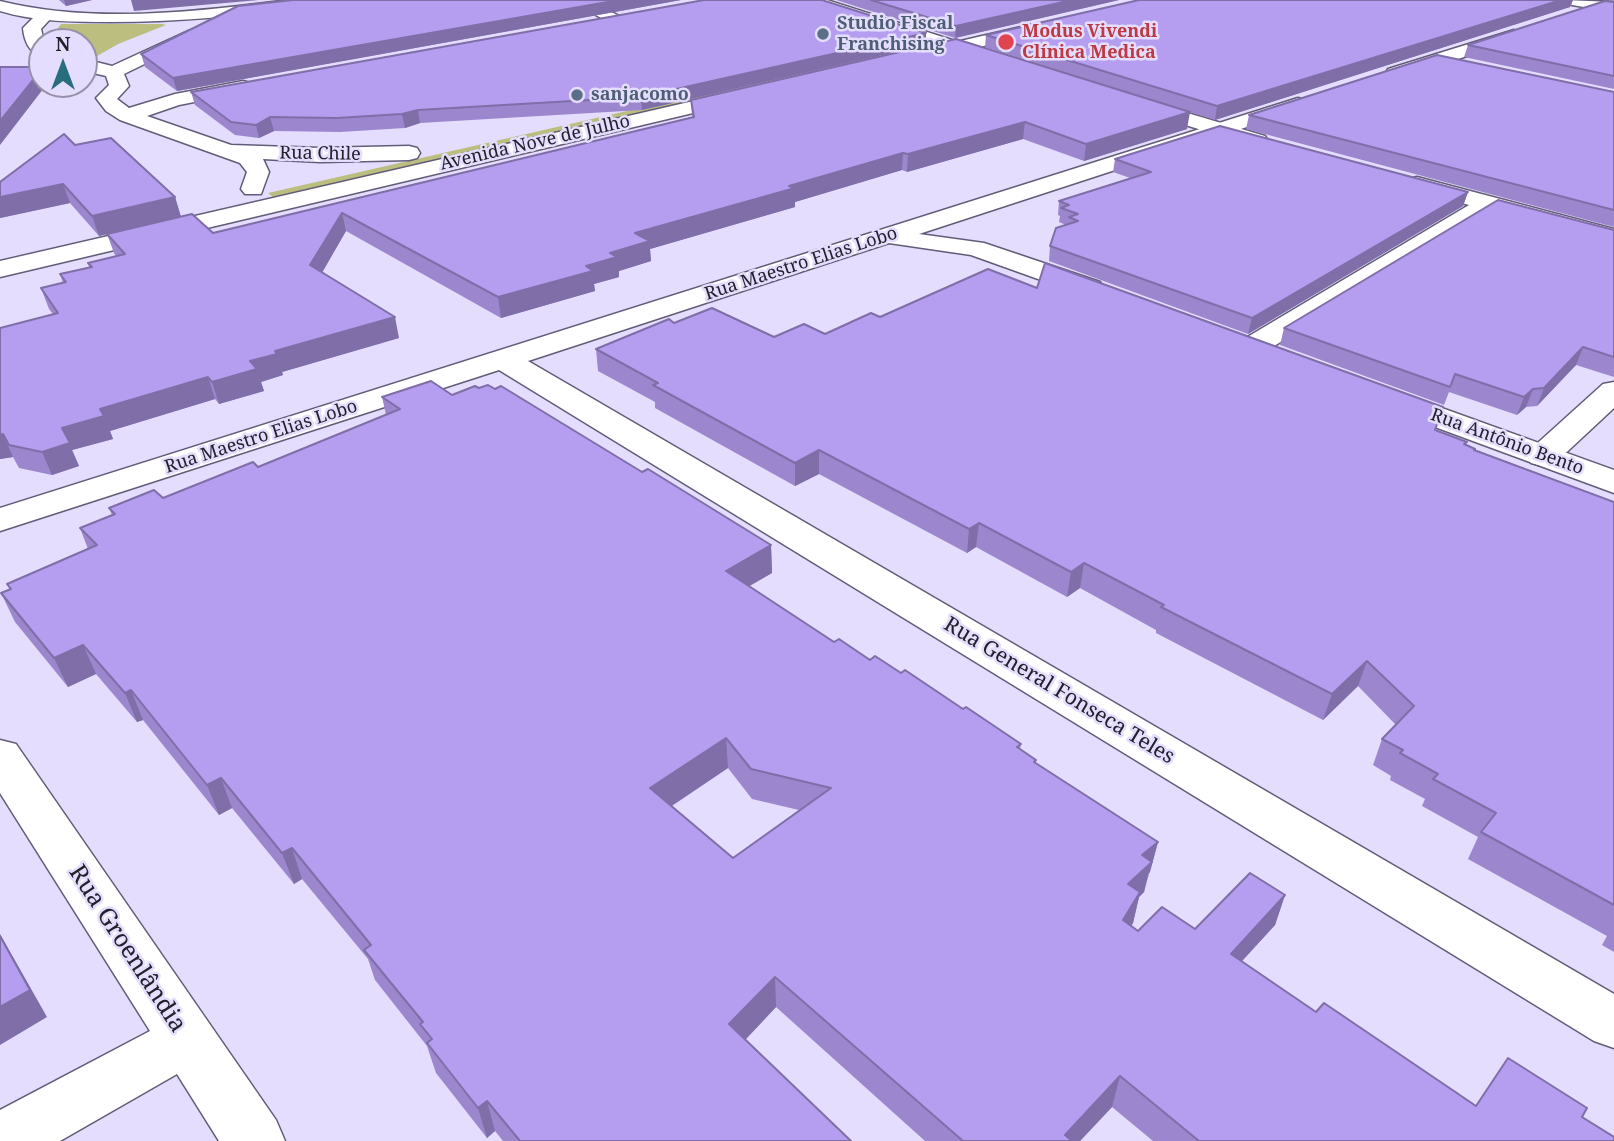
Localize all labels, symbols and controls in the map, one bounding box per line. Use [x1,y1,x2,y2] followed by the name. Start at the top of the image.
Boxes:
[837,13,953,56] place label: Studio Fiscal Franchising
[1022,21,1157,64] place label: Modus Vivendi Clínica Medica
[815,26,831,42] marker: Studio Fiscal Franchising
[28,28,98,98] north arrow
[56,31,70,57] text: N
[996,32,1016,52] marker: Modus Vivendi Clínica Medica
[591,84,689,106] place label: sanjacomo
[569,87,585,103] marker: sanjacomo
[438,111,632,175] street label: Avenida Nove de Julho
[279,142,361,166] street label: Rua Chile
[702,223,900,305] street label: Rua Maestro Elias Lobo
[162,396,360,478] street label: Rua Maestro Elias Lobo
[1428,404,1586,480] street label: Rua Antônio Bento
[939,612,1179,770] street label: Rua General Fonseca Teles
[62,860,192,1038] street label: Rua Groenlândia

